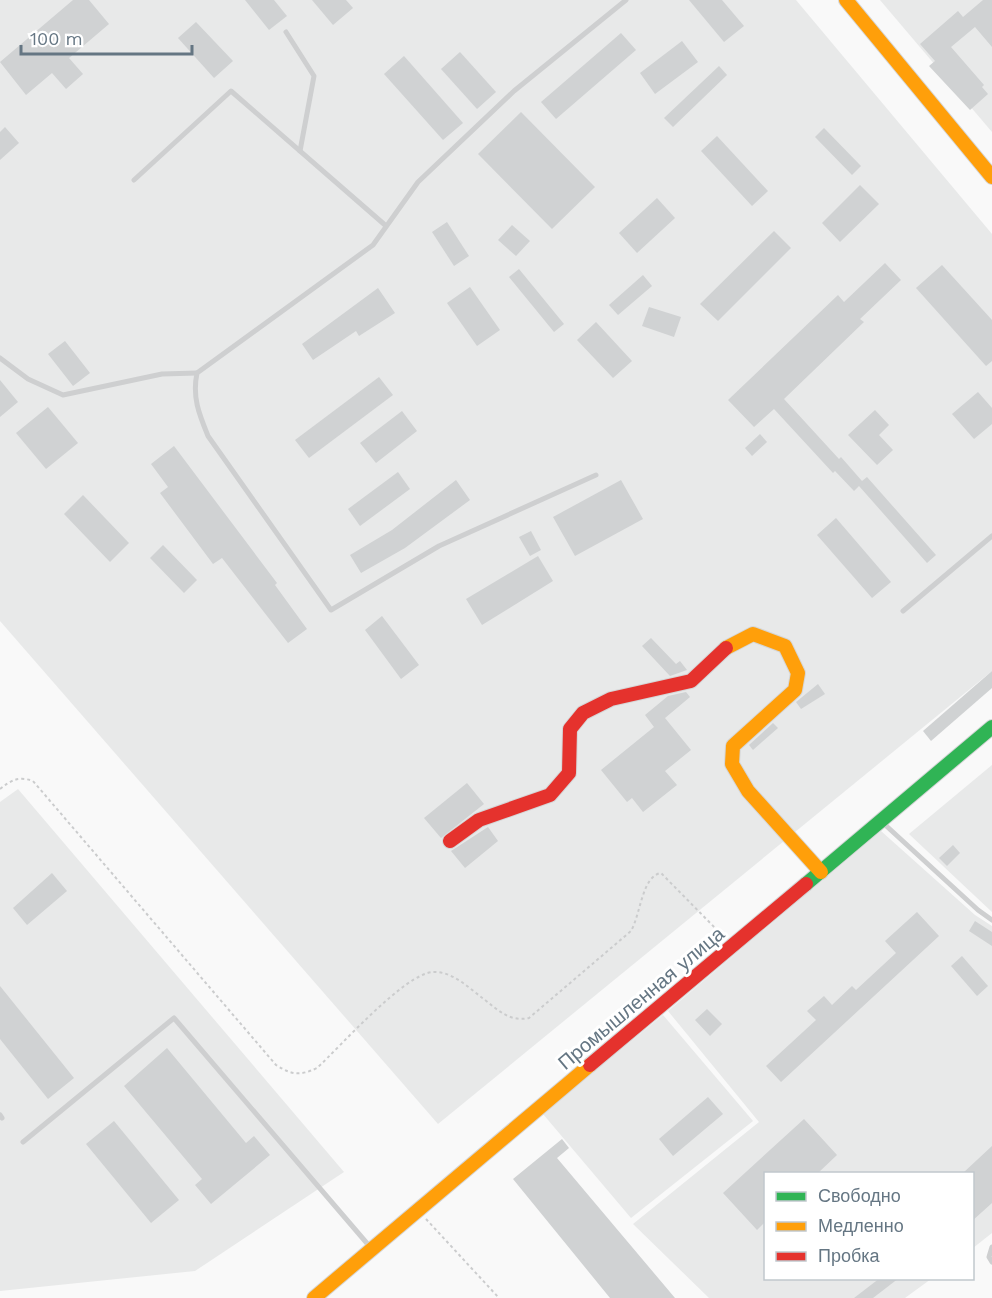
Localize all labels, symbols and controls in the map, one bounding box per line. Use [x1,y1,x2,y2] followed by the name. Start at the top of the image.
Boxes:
[21,18,192,56] scale bar
[30,28,83,49] text: 100 m
[553,921,730,1075] street label: Промышленная улица
[764,1172,974,1280] legend
[818,1185,901,1206] text: Свободно
[818,1215,904,1236] text: Медленно
[818,1245,881,1266] text: Пробка

